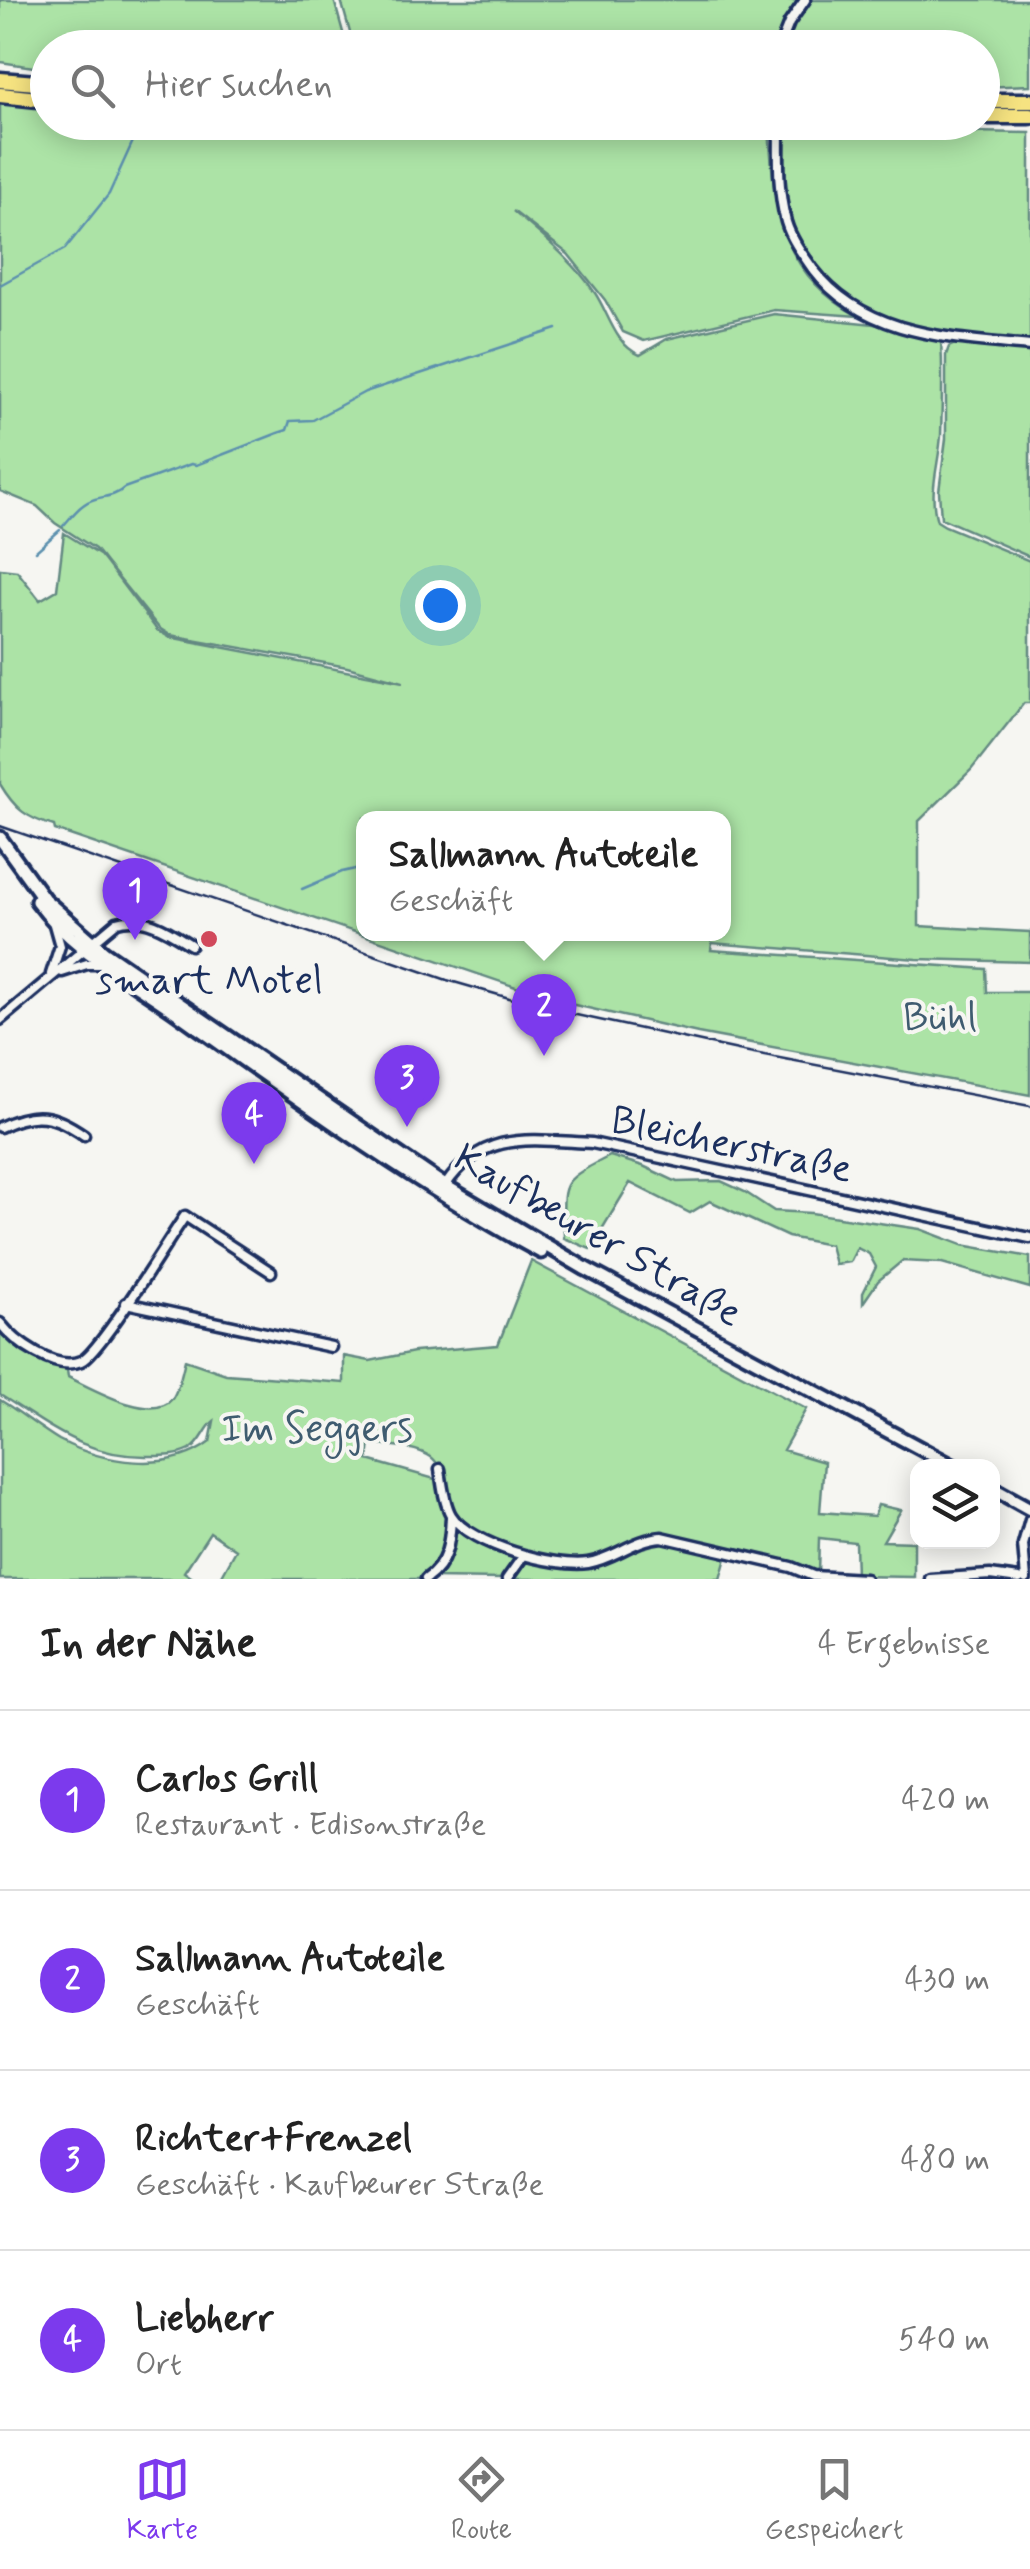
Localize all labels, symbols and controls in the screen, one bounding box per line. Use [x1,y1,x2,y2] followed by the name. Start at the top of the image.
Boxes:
[30,30,1000,140] search box
[65,58,120,113] icon: search
[145,61,333,110] text: Hier suchen
[415,580,466,631] your location
[356,811,731,941] popup
[389,831,698,880] text: Sallmann Autoteile
[102,858,168,940] pin: 1
[389,880,513,922] text: Geschäft
[198,928,220,950] marker: smart Motel
[95,956,323,1008] place label: smart Motel
[512,974,576,1056] pin: 2
[903,993,977,1045] park label: Bühl
[374,1044,440,1127] pin: 3
[222,1082,286,1164] pin: 4
[606,1095,857,1197] street label: Bleicherstraße
[444,1133,751,1340] street label: Kaufbeurer Straße
[221,1404,413,1459] park label: Im Seggers
[910,1459,1000,1549] map controls
[910,1459,1000,1549] button: layers
[40,1617,257,1672] text: In der Nähe
[818,1623,990,1665] text: 4 Ergebnisse
[135,1755,318,1804] text: Carlos Grill
[65,1779,80,1821] text: 1
[901,1779,990,1821] text: 420 m
[135,1804,486,1846] text: Restaurant · Edisonstraße
[135,1935,445,1984] text: Sallmann Autoteile
[65,1959,80,2001] text: 2
[904,1959,990,2001] text: 430 m
[135,1984,260,2026] text: Geschäft
[135,2115,412,2164] text: Richter+Frenzel
[65,2139,80,2181] text: 3
[900,2139,990,2181] text: 480 m
[135,2164,544,2206] text: Geschäft · Kaufbeurer Straße
[135,2295,273,2344] text: Liebherr
[63,2319,82,2361] text: 4
[898,2319,990,2361] text: 540 m
[135,2344,182,2386] text: Ort
[126,2452,198,2549] tab: Karte
[451,2452,512,2549] tab: Route
[765,2452,904,2549] tab: Gespeichert

